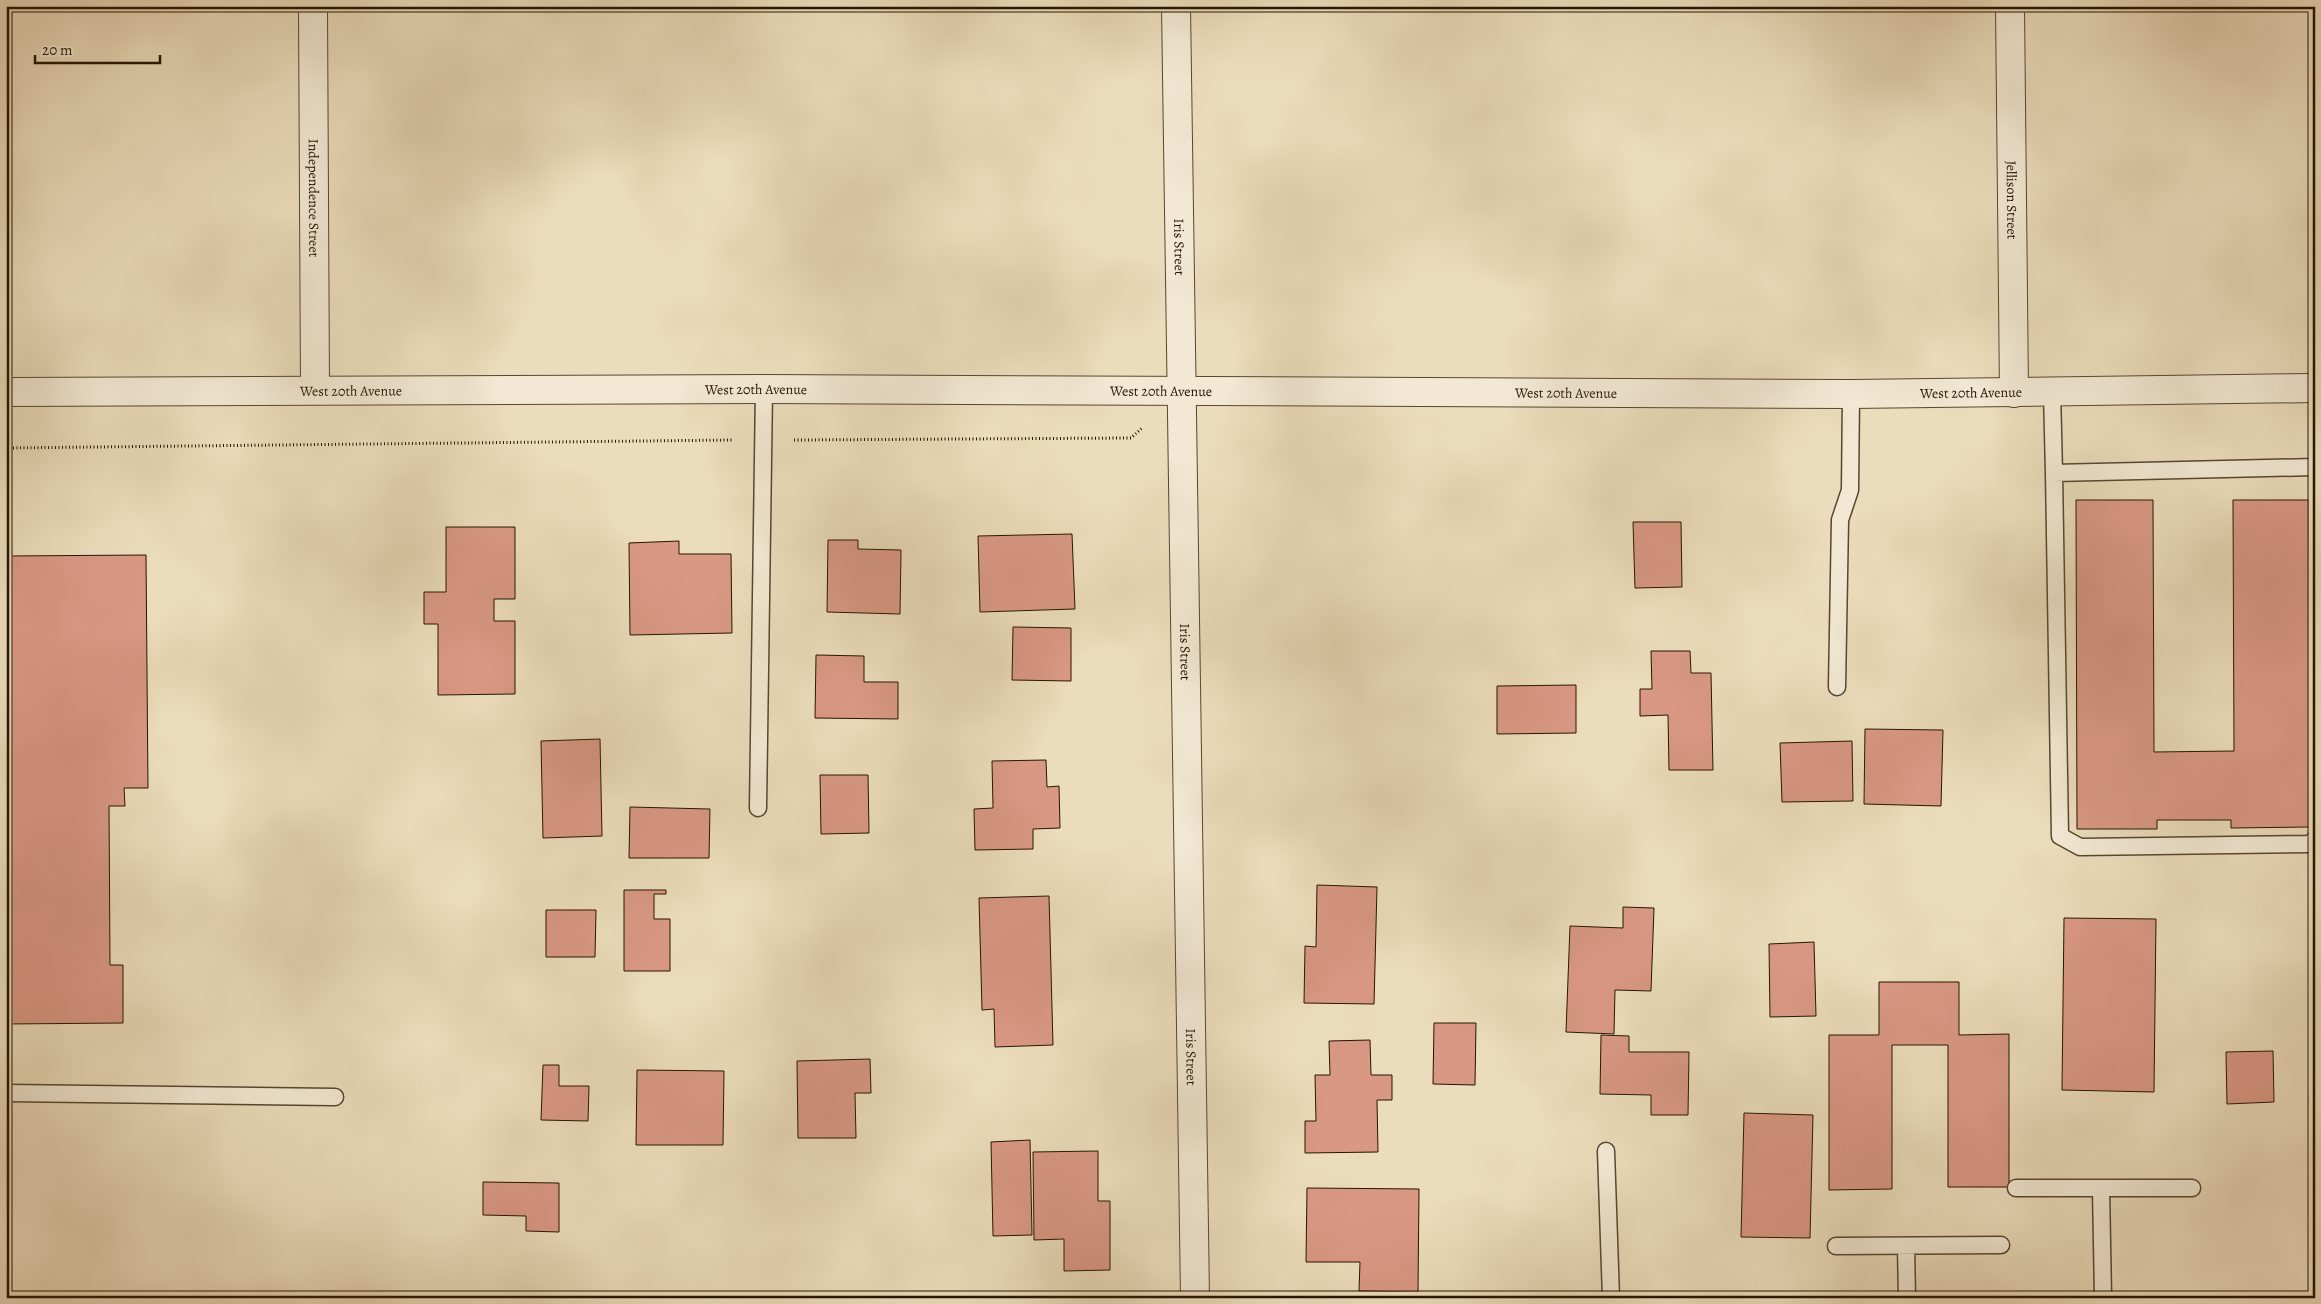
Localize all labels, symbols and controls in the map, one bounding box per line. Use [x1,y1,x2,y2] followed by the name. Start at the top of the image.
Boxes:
[35,32,160,64] scale bar
[42,40,73,60] text: 20 m
[304,139,324,258] street label: Independence Street
[2002,161,2022,240] street label: Jellison Street
[1170,218,1189,276] street label: Iris Street
[704,379,807,399] street label: West 20th Avenue
[299,381,402,400] street label: West 20th Avenue
[1109,381,1212,401] street label: West 20th Avenue
[1919,382,2022,403] street label: West 20th Avenue
[1514,383,1617,402] street label: West 20th Avenue
[1176,623,1195,681] street label: Iris Street
[1182,1028,1201,1086] street label: Iris Street

